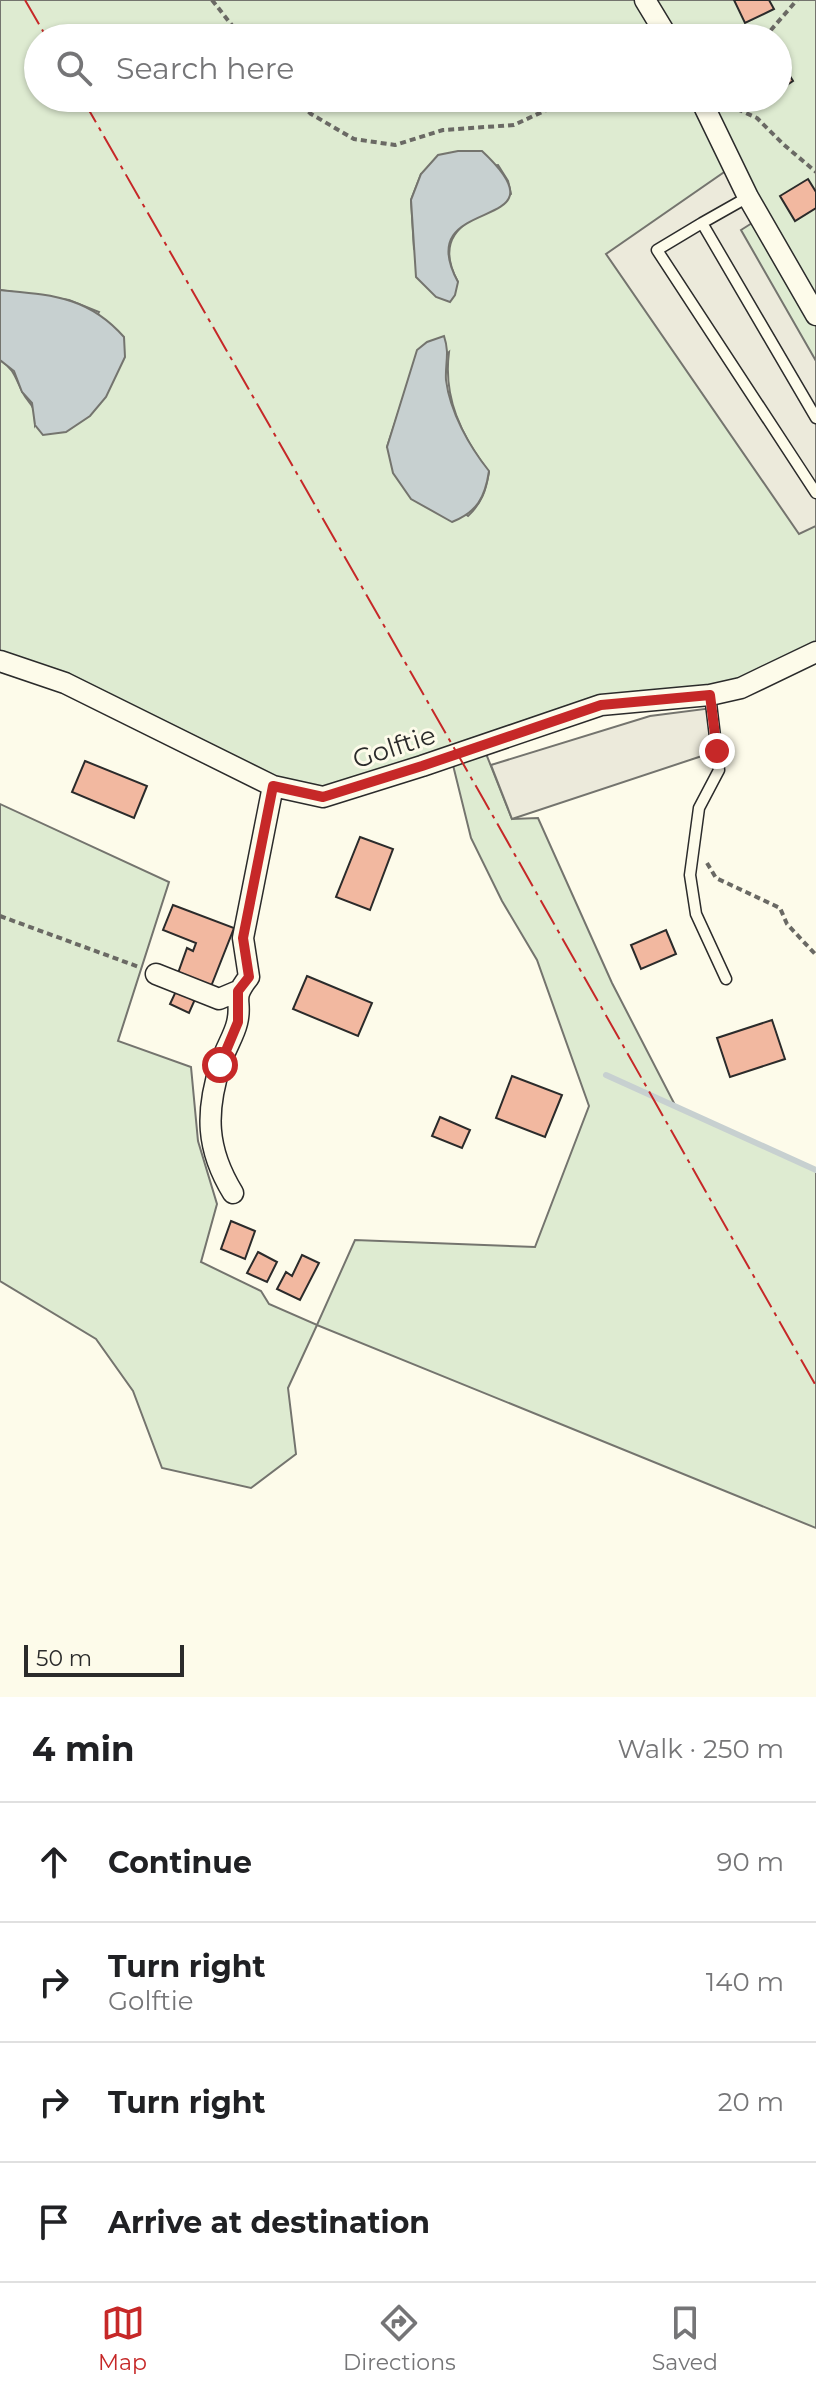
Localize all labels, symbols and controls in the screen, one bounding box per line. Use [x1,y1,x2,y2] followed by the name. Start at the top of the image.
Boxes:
[24,24,792,112] search box
[52,46,96,90] icon: search
[116,50,294,87] text: Search here
[348,719,440,775] street label: Golftie
[699,733,735,769] route end
[202,1047,238,1083] route start
[24,1641,184,1677] scale bar
[36,1645,92,1672] text: 50 m
[32,1728,134,1770] text: 4 min
[617,1733,784,1765] text: Walk · 250 m
[32,1840,76,1884] icon: ahead
[108,1844,252,1881] text: Continue
[717,1846,784,1878] text: 90 m
[108,1948,265,1985] text: Turn right
[32,1960,76,2004] icon: right
[706,1966,784,1998] text: 140 m
[108,1985,193,2017] text: Golftie
[32,2080,76,2124] icon: right
[108,2084,265,2121] text: Turn right
[718,2086,784,2118] text: 20 m
[32,2200,76,2244] icon: arrive
[108,2204,430,2241] text: Arrive at destination
[98,2301,147,2376] tab: Map
[343,2301,456,2376] tab: Directions
[652,2301,718,2376] tab: Saved

